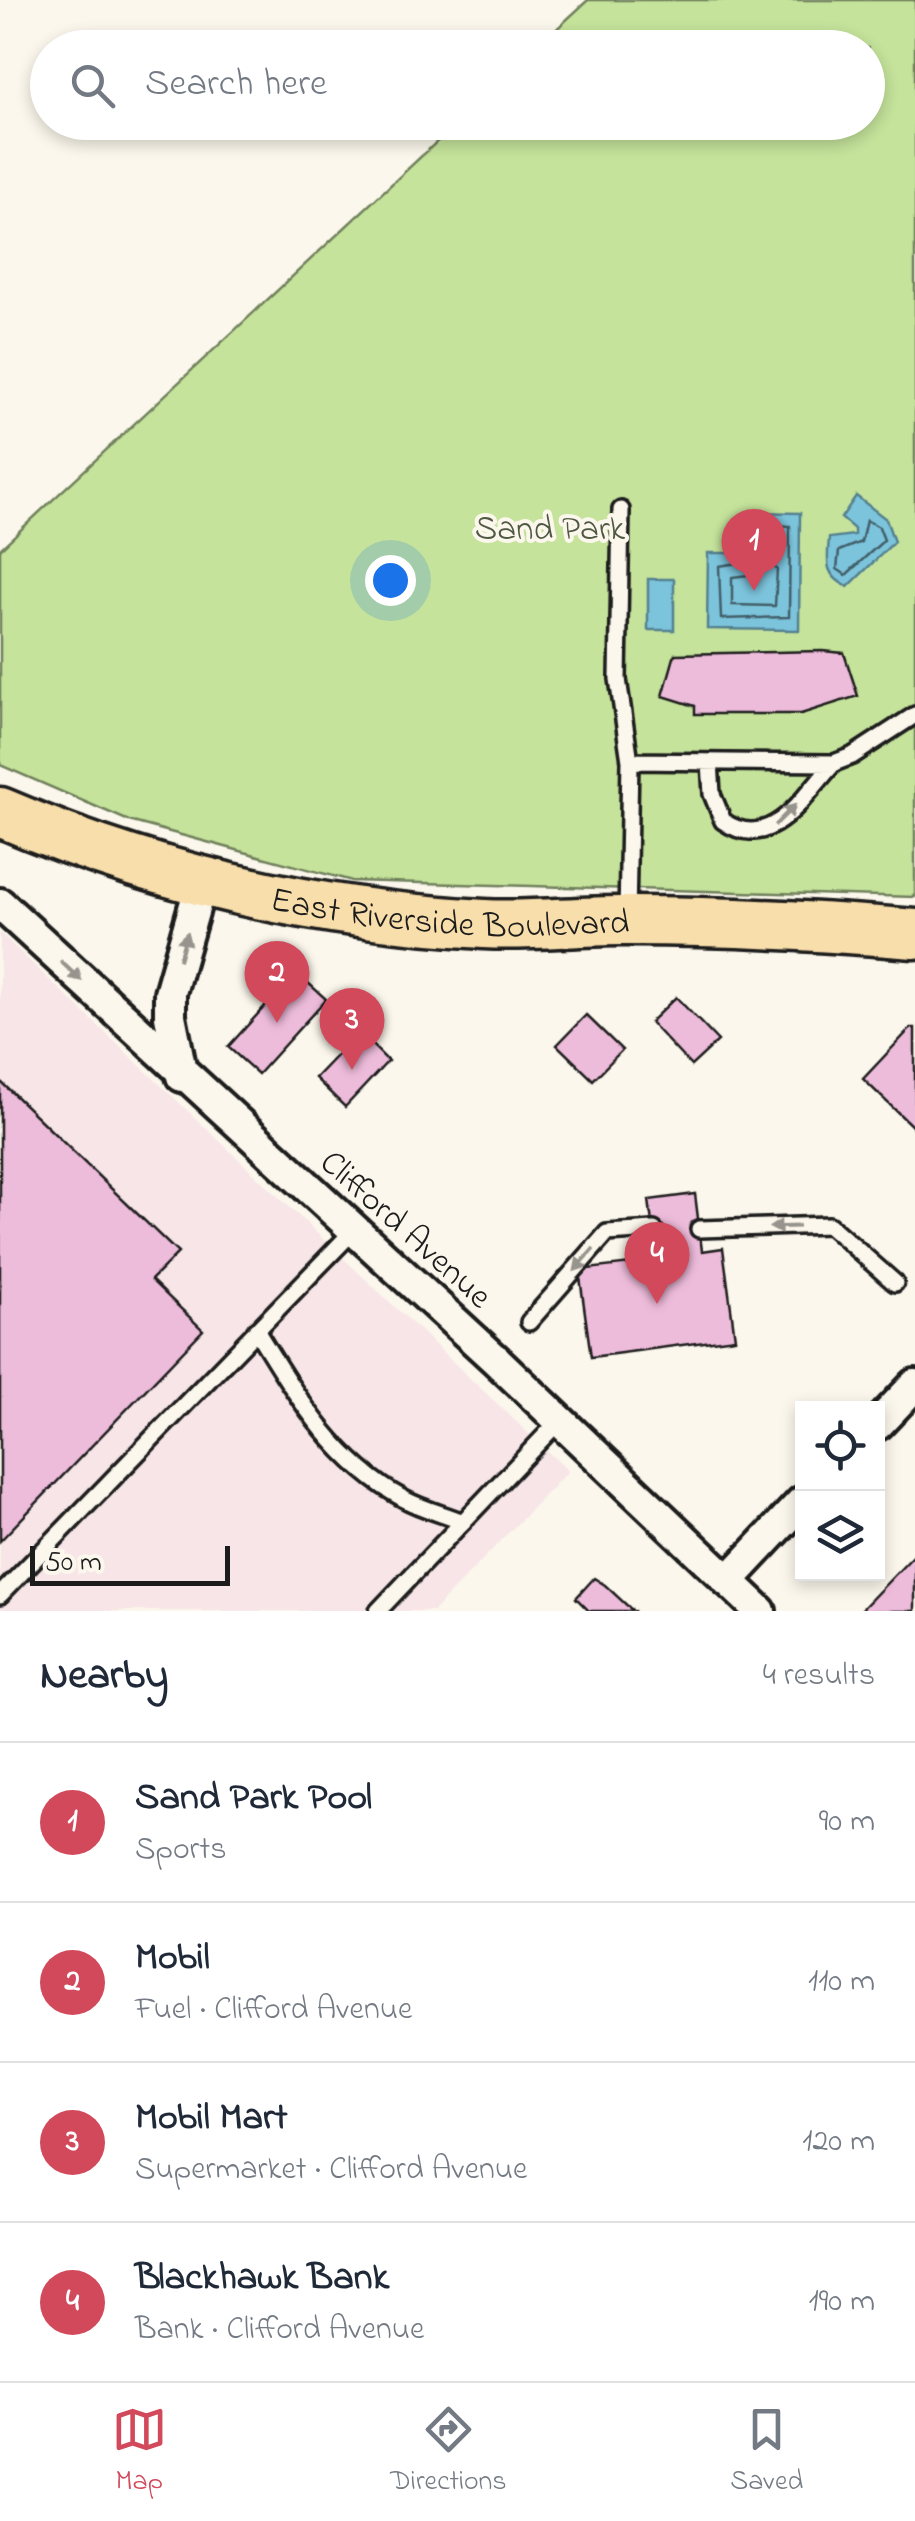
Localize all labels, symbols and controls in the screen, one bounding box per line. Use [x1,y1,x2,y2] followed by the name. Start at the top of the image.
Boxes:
[30,30,885,140] search box
[145,57,327,113] text: Search here
[65,58,120,113] icon: search
[475,505,626,556] park label: Sand Park
[722,508,786,591] pin: 1
[365,555,416,606] your location
[773,803,797,827] one-way arrow
[266,876,629,954] street label: East Riverside Boulevard
[176,930,192,961] one-way arrow
[244,940,310,1023] pin: 2
[59,959,83,982] one-way arrow
[320,988,384,1070] pin: 3
[307,1139,502,1322] street label: Clifford Avenue
[767,1219,799,1235] one-way arrow
[624,1222,690,1304] pin: 4
[573,1248,595,1273] one-way arrow
[795,1401,885,1581] map controls
[795,1401,885,1491] button: locate
[795,1491,885,1581] button: layers
[30,1541,230,1586] scale bar
[45,1543,102,1584] text: 50 m
[40,1646,168,1707] text: Nearby
[763,1653,875,1700] text: 4 results
[135,1771,372,1827] text: Sand Park Pool
[67,1799,78,1846] text: 1
[819,1799,875,1846] text: 90 m
[135,1827,227,1874] text: Sports
[135,1931,210,1987] text: Mobil
[65,1959,80,2006] text: 2
[808,1959,875,2006] text: 110 m
[135,1987,412,2034] text: Fuel · Clifford Avenue
[135,2091,288,2147] text: Mobil Mart
[66,2119,79,2166] text: 3
[802,2119,875,2166] text: 120 m
[135,2147,527,2194] text: Supermarket · Clifford Avenue
[135,2251,389,2307] text: Blackhawk Bank
[66,2279,79,2326] text: 4
[809,2279,875,2326] text: 190 m
[135,2307,424,2354] text: Bank · Clifford Avenue
[112,2402,167,2503] tab: Map
[390,2402,507,2503] tab: Directions
[730,2402,803,2503] tab: Saved

